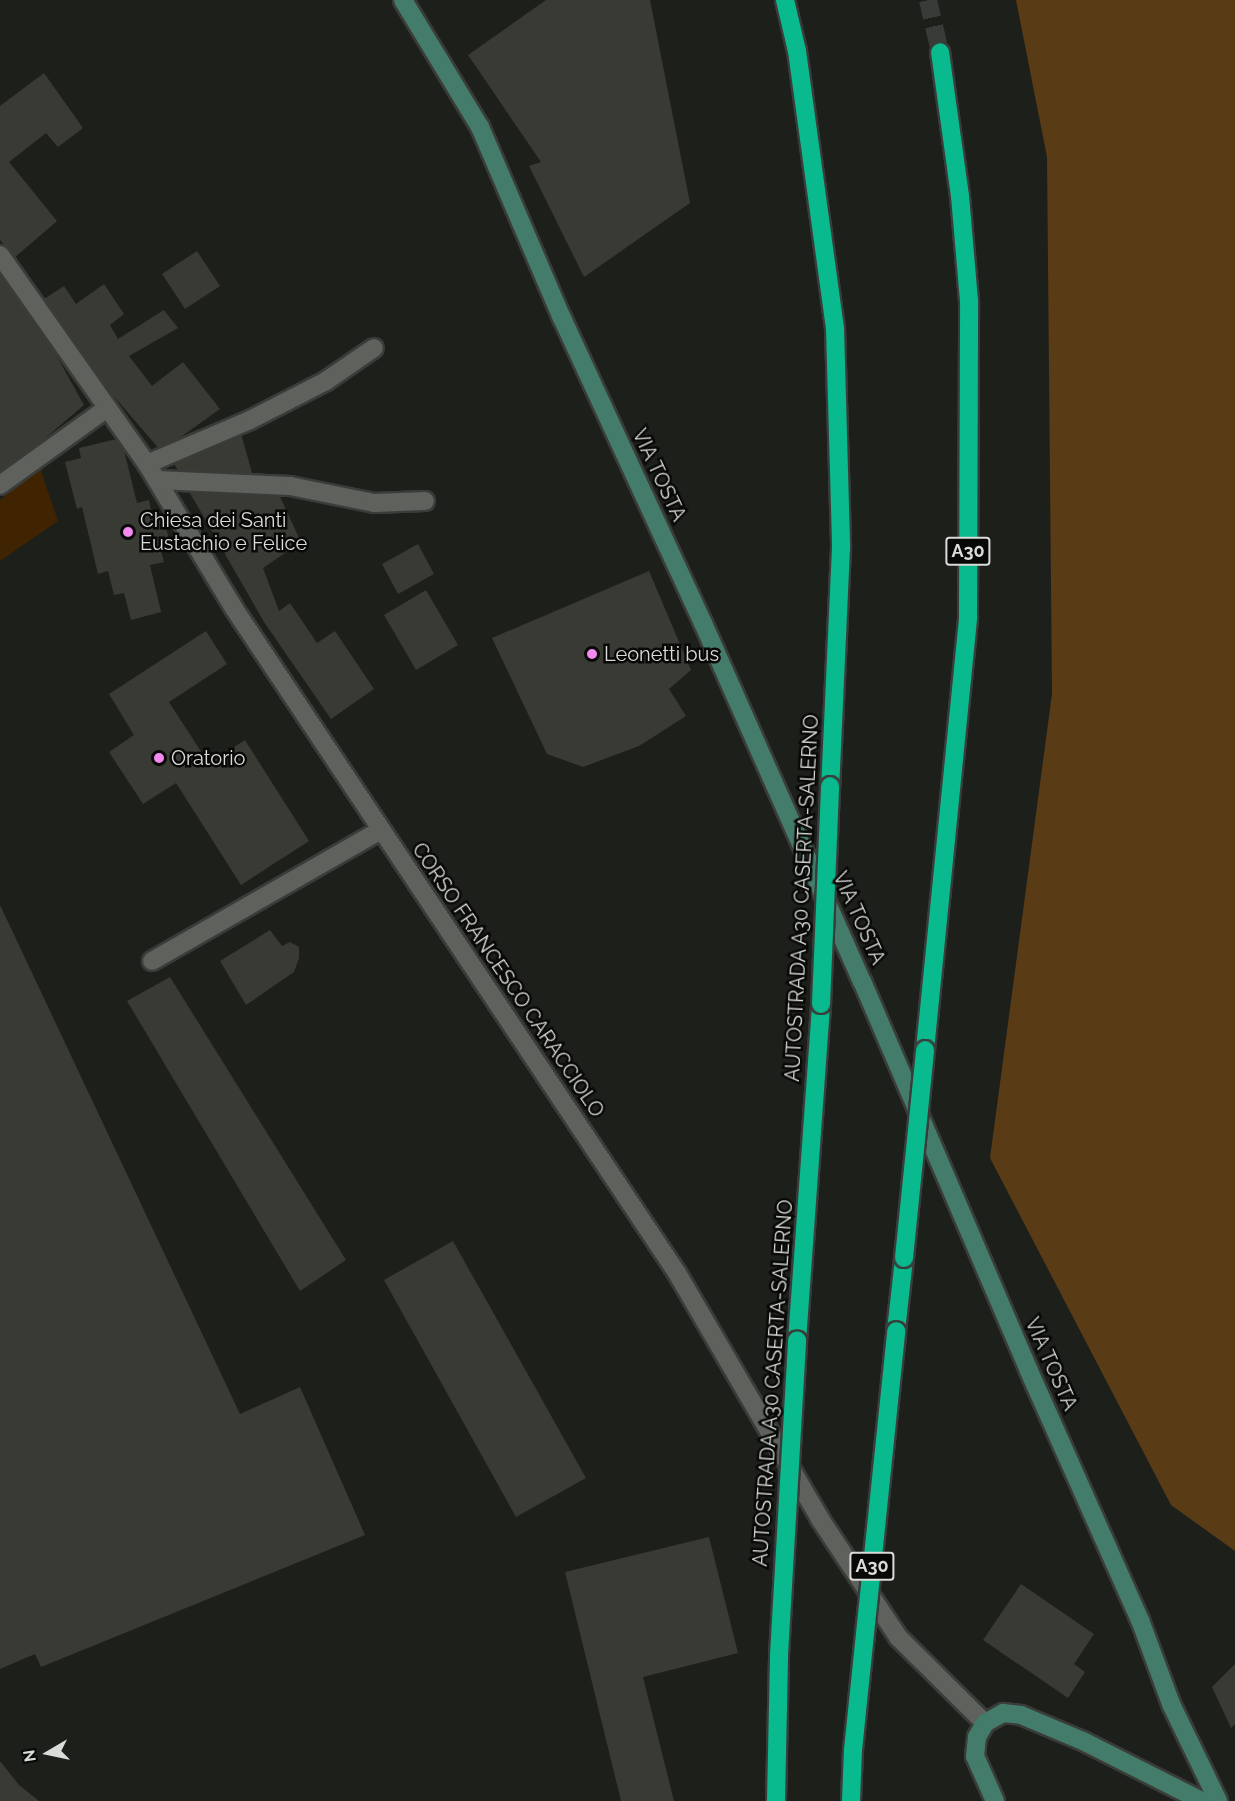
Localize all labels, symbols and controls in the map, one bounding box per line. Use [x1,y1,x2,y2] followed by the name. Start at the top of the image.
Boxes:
[627,424,691,526] street label: VIA TOSTA
[140,508,307,555] place label: Chiesa dei Santi Eustachio e Felice
[121,525,135,539] marker: Chiesa dei Santi Eustachio e Felice
[944,536,992,566] road number: A30
[604,642,719,666] place label: Leonetti bus
[585,647,599,661] marker: Leonetti bus
[780,713,824,1083] street label: AUTOSTRADA A30 CASERTA-SALERNO
[171,746,245,770] place label: Oratorio
[152,751,166,765] marker: Oratorio
[407,838,609,1122] street label: CORSO FRANCESCO CARACCIOLO
[828,867,890,969] street label: VIA TOSTA
[748,1198,798,1568] street label: AUTOSTRADA A30 CASERTA-SALERNO
[1020,1313,1082,1415] street label: VIA TOSTA
[848,1551,896,1581] road number: A30
[18,1723,78,1783] north arrow
[19,1748,40,1763] text: N

